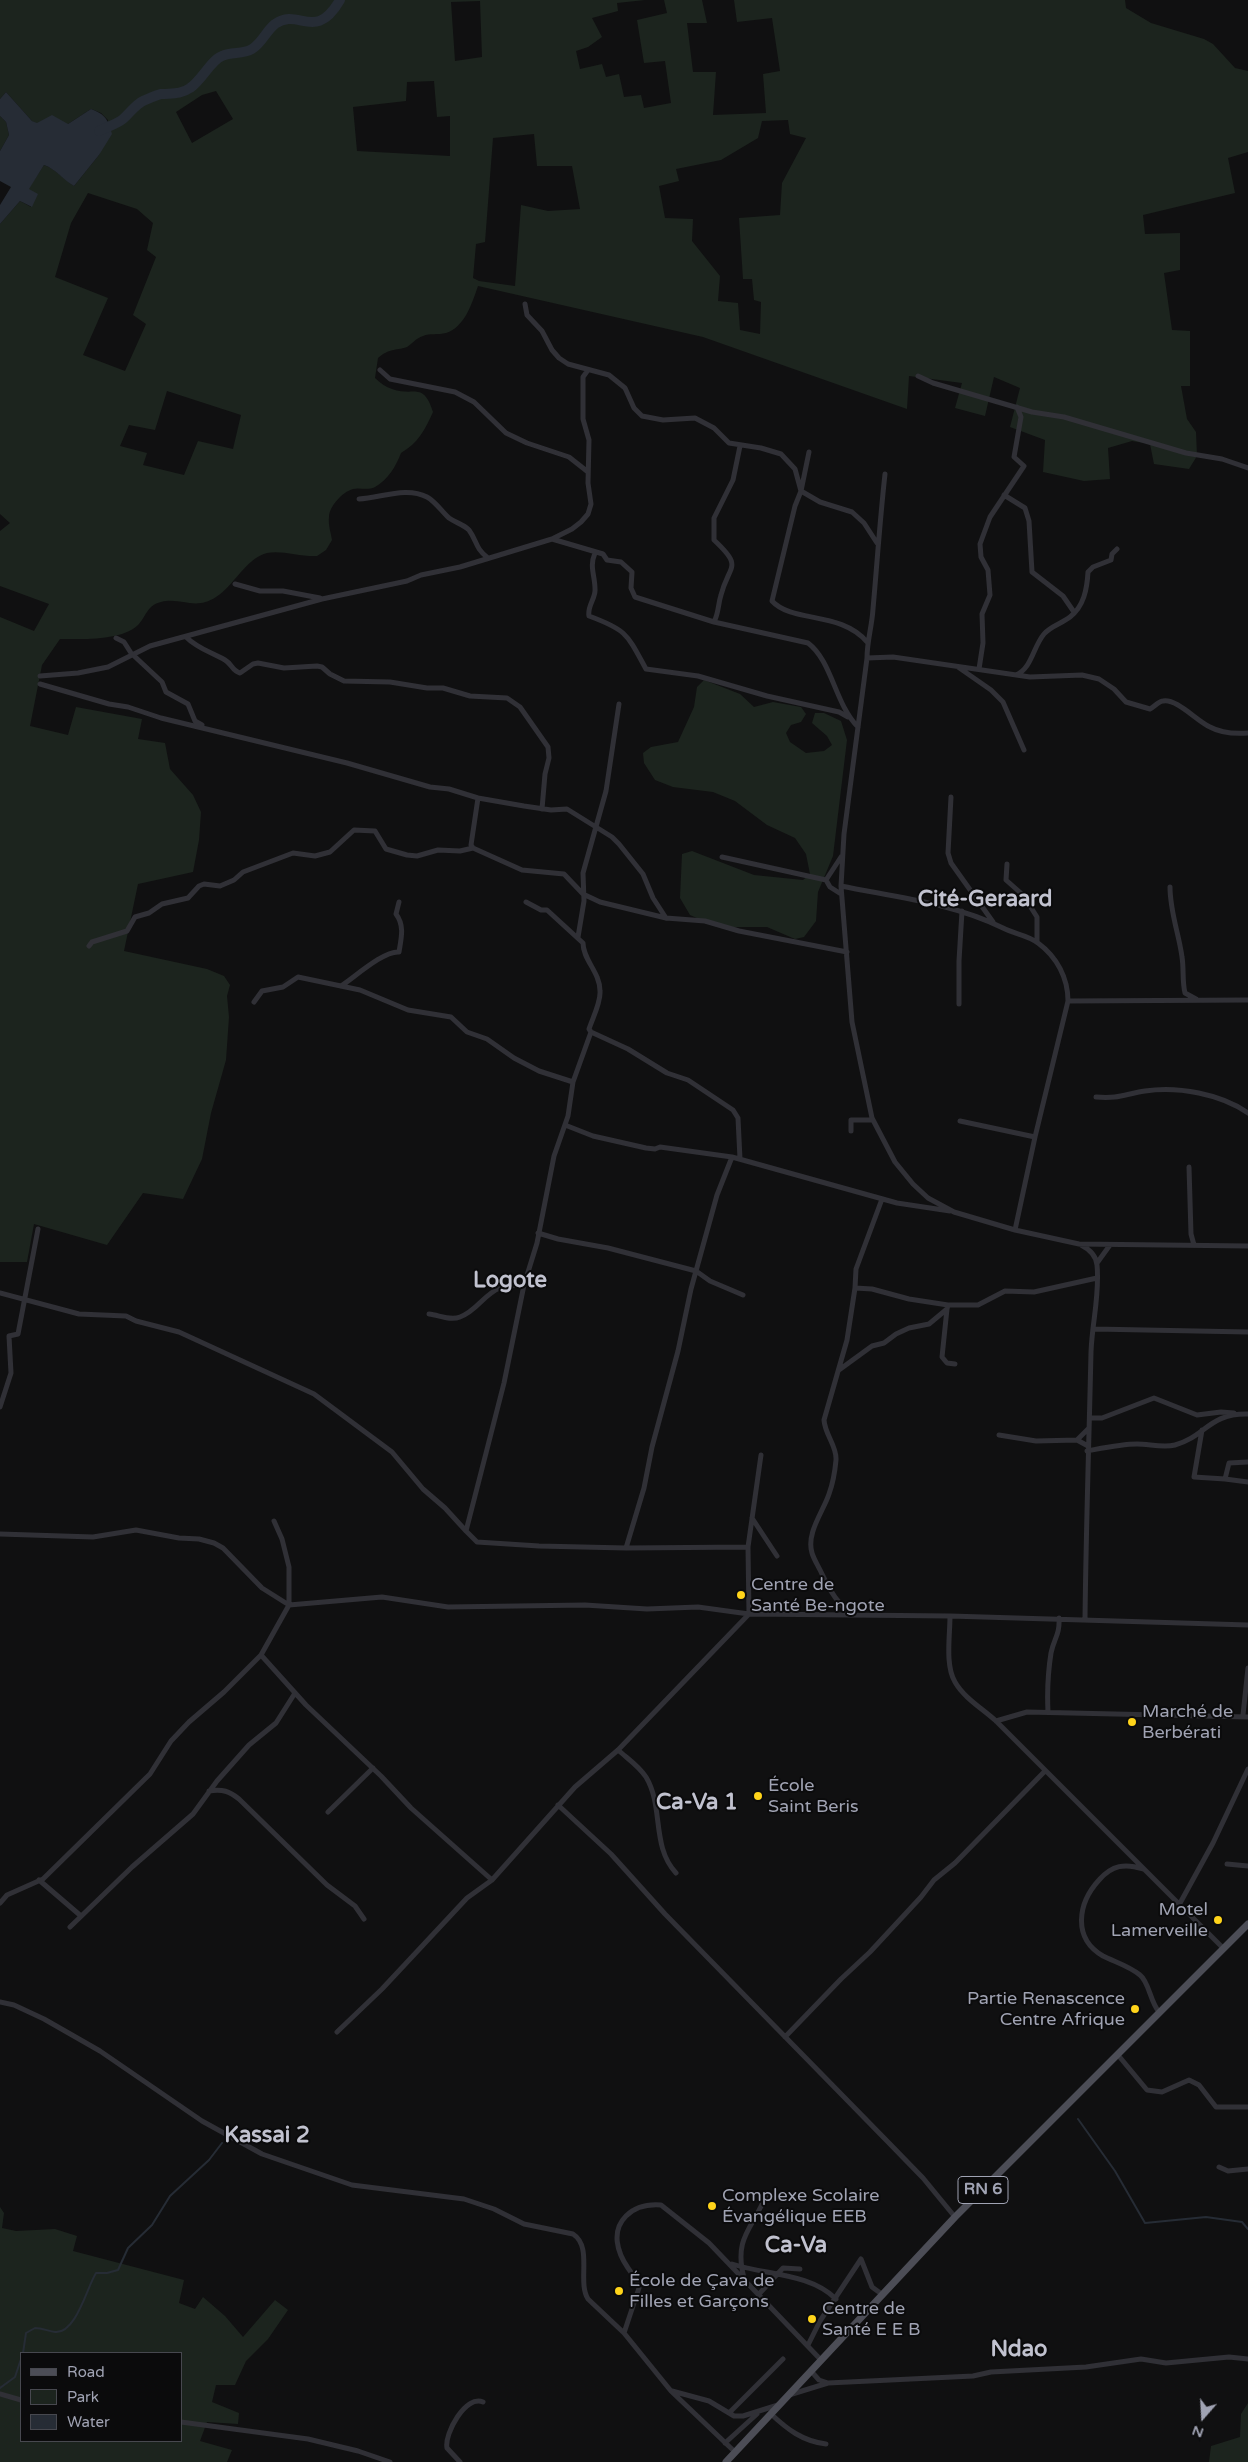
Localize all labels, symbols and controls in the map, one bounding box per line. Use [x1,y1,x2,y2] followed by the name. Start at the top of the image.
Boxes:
[918,887,1052,913] district label: Cité-Geraard
[473,1268,547,1294] district label: Logote
[751,1574,885,1616] place label: Centre de Santé Be-ngote
[735,1589,747,1601] marker: Centre de Santé Be-ngote
[1142,1701,1233,1744] place label: Marché de Berbérati
[1126,1716,1138,1728] marker: Marché de Berbérati
[768,1775,859,1818] place label: École Saint Beris
[656,1790,738,1816] district label: Ca-Va 1
[752,1790,764,1802] marker: École Saint Beris
[1111,1899,1208,1942] place label: Motel Lamerveille
[1212,1914,1224,1926] marker: Motel Lamerveille
[967,1988,1125,2030] place label: Partie Renascence Centre Afrique
[1129,2003,1141,2015] marker: Partie Renascence Centre Afrique
[224,2123,310,2149] district label: Kassai 2
[958,2176,1008,2204] road number: RN 6
[722,2185,879,2228] place label: Complexe Scolaire Évangélique EEB
[706,2200,718,2212] marker: Complexe Scolaire Évangélique EEB
[765,2233,827,2259] district label: Ca-Va
[629,2270,775,2312] place label: École de Çava de Filles et Garçons
[613,2285,625,2297] marker: École de Çava de Filles et Garçons
[822,2298,920,2340] place label: Centre de Santé E E B
[806,2313,818,2325] marker: Centre de Santé E E B
[991,2337,1047,2363] district label: Ndao
[20,2352,182,2442] legend
[67,2363,105,2381] text: Road
[67,2388,99,2406] text: Park
[1178,2392,1228,2442] north arrow
[67,2413,110,2431] text: Water
[1190,2422,1206,2442] text: N

